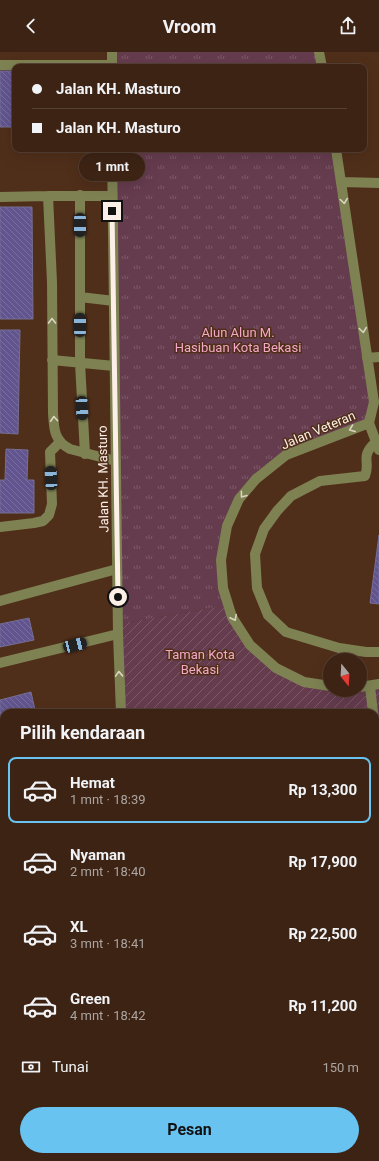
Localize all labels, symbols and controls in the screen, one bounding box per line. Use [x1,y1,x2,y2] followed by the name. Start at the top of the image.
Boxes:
[20,15,42,37] icon: back
[337,15,359,37] icon: share
[163,16,216,37] text: Vroom
[56,80,181,98] text: Jalan KH. Masturo
[56,119,181,137] text: Jalan KH. Masturo
[79,153,145,181] callout: 1 mnt
[95,159,129,174] text: 1 mnt
[339,198,348,204] one-way arrow
[103,202,121,220] route end
[74,213,86,237] car
[74,313,86,337] car
[48,318,56,324] one-way arrow
[175,325,301,355] park label: Alun Alun M. Hasibuan Kota Bekasi
[358,327,367,333] one-way arrow
[75,396,89,420] car
[279,408,357,452] street label: Jalan Veteran
[49,416,58,422] one-way arrow
[95,425,111,533] street label: Jalan KH. Masturo
[349,425,356,433] one-way arrow
[44,466,58,490] car
[241,490,248,497] one-way arrow
[109,588,127,606] route start
[229,614,236,621] one-way arrow
[62,636,88,654] car
[165,647,235,677] park label: Taman Kota Bekasi
[323,653,367,697] north arrow
[323,653,367,697] map controls
[115,671,124,677] one-way arrow
[20,722,145,743] text: Pilih kendaraan
[22,772,58,808] icon: car
[70,774,115,792] text: Hemat
[289,781,357,799] text: Rp 13,300
[70,792,146,807] text: 1 mnt · 18:39
[22,844,58,880] icon: car
[70,846,125,864] text: Nyaman
[289,853,357,871] text: Rp 17,900
[70,864,146,879] text: 2 mnt · 18:40
[22,916,58,952] icon: car
[70,918,88,936] text: XL
[289,925,357,943] text: Rp 22,500
[70,936,146,951] text: 3 mnt · 18:41
[22,988,58,1024] icon: car
[70,990,110,1008] text: Green
[289,997,357,1015] text: Rp 11,200
[70,1008,146,1023] text: 4 mnt · 18:42
[20,1056,42,1078] icon: cash
[52,1058,89,1076] text: Tunai
[322,1060,359,1075] text: 150 m
[20,1107,359,1153] button: Pesan

